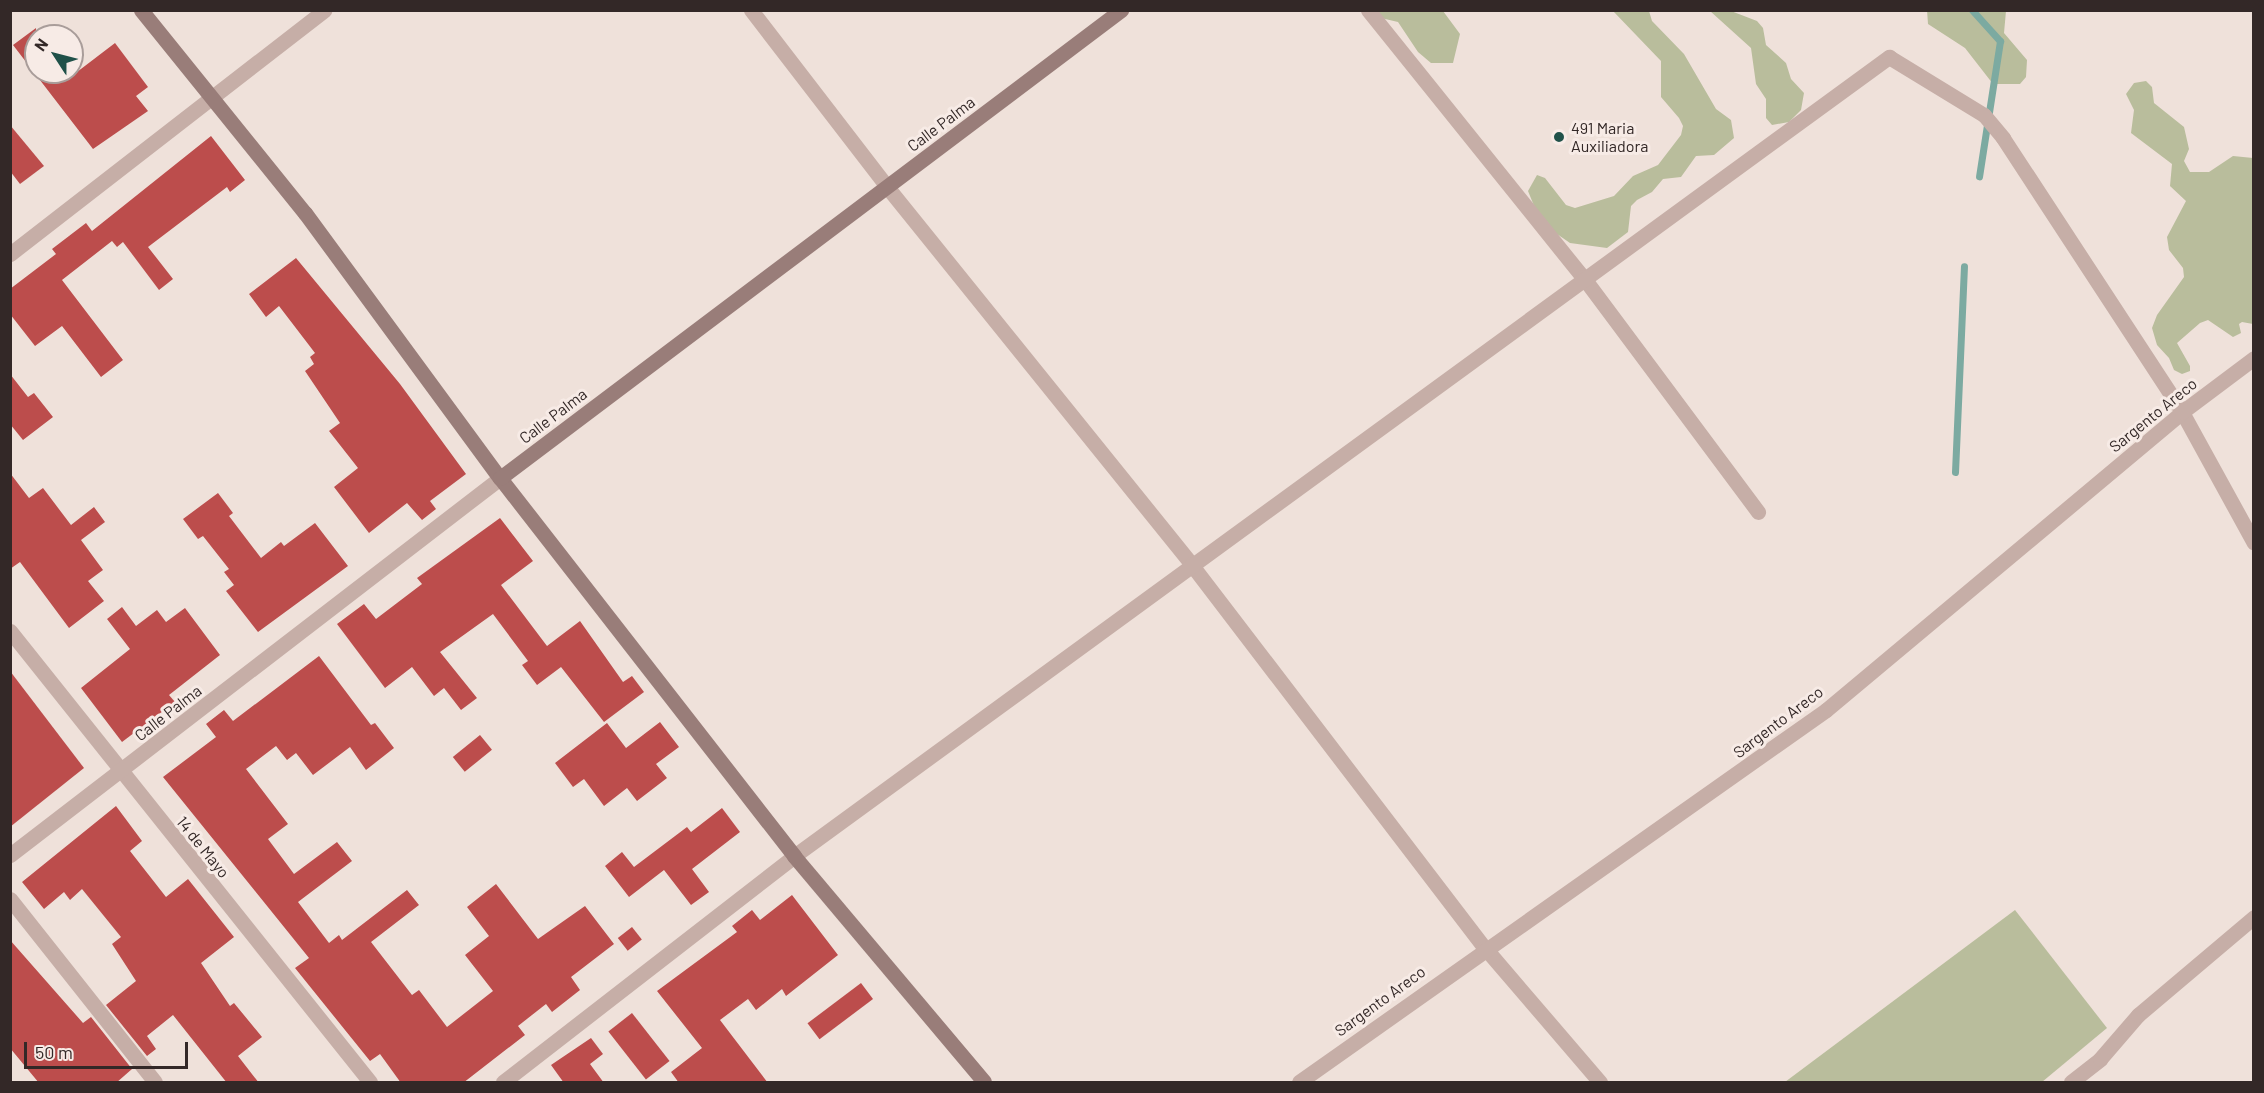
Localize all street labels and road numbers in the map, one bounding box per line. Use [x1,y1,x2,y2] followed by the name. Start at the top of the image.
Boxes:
[903,92,979,156] street label: Calle Palma
[2105,374,2201,456] street label: Sargento Areco
[515,384,591,448] street label: Calle Palma
[131,681,205,745] street label: Calle Palma
[1729,682,1827,762] street label: Sargento Areco
[172,812,234,882] street label: 14 de Mayo
[1331,962,1429,1040] street label: Sargento Areco

